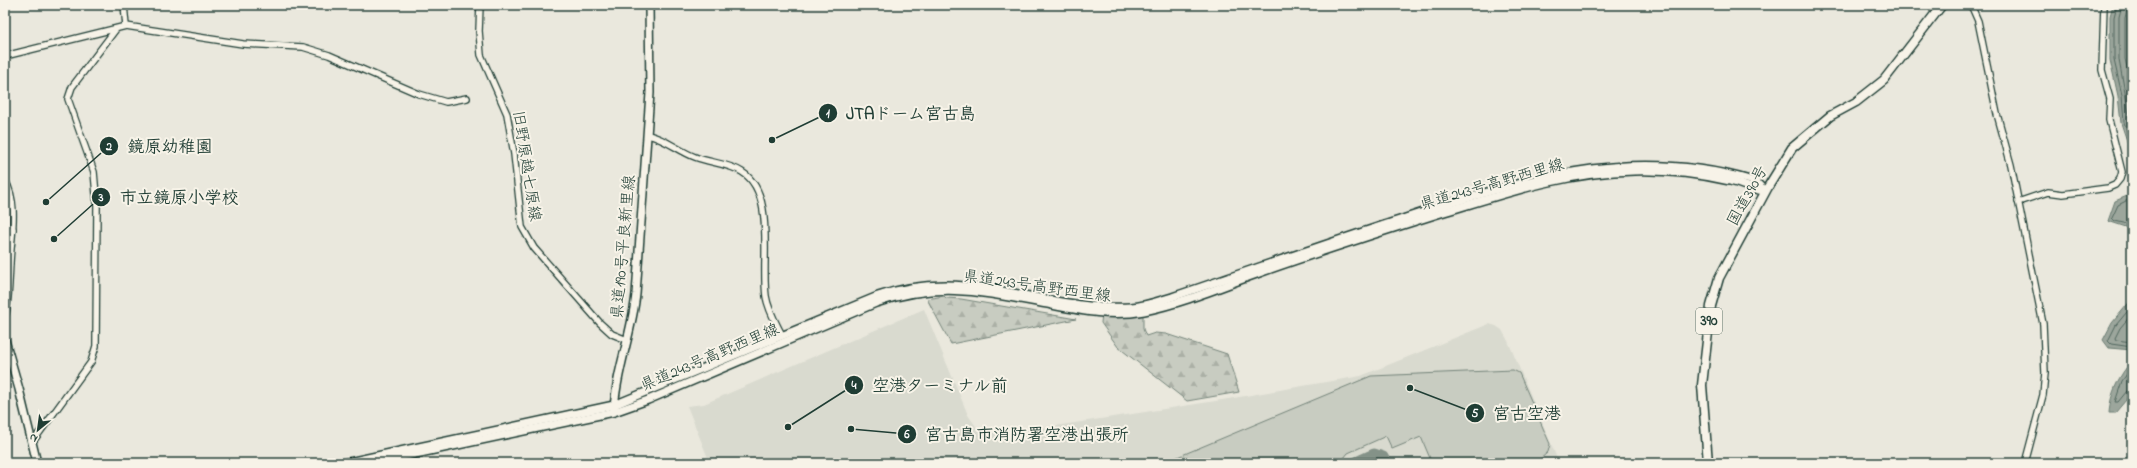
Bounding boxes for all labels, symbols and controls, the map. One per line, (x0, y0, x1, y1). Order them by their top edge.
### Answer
callout: JTAドーム宮古島 (818, 98, 984, 127)
text: JTAドーム宮古島 (846, 102, 976, 127)
text: 1 (826, 105, 830, 123)
street label: 旧野原越七原線 (505, 109, 547, 223)
callout: 鏡原幼稚園 (99, 132, 220, 161)
text: 鏡原幼稚園 (128, 135, 213, 160)
text: 2 (105, 138, 112, 156)
street label: 県道243号高野西里線 (1417, 153, 1567, 217)
street label: 国道390号 (1721, 161, 1775, 231)
street label: 県道190号平良新里線 (606, 174, 642, 320)
callout: 市立鏡原小学校 (91, 183, 246, 212)
text: 市立鏡原小学校 (120, 186, 239, 211)
text: 3 (98, 189, 104, 207)
street label: 県道243号高野西里線 (961, 265, 1113, 309)
road number: 390 (1696, 308, 1722, 334)
street label: 県道243号高野西里線 (637, 318, 783, 398)
callout: 空港ターミナル前 (844, 371, 1016, 400)
text: 空港ターミナル前 (872, 374, 1008, 399)
text: 4 (851, 377, 857, 395)
callout: 宮古空港 (1465, 398, 1569, 427)
text: 宮古空港 (1493, 402, 1561, 427)
text: 5 (1472, 405, 1479, 423)
north arrow (18, 410, 58, 450)
callout: 宮古島市消防署空港出張所 (897, 420, 1137, 449)
text: 宮古島市消防署空港出張所 (925, 423, 1129, 448)
text: 6 (903, 426, 910, 444)
text: N (27, 429, 41, 447)

